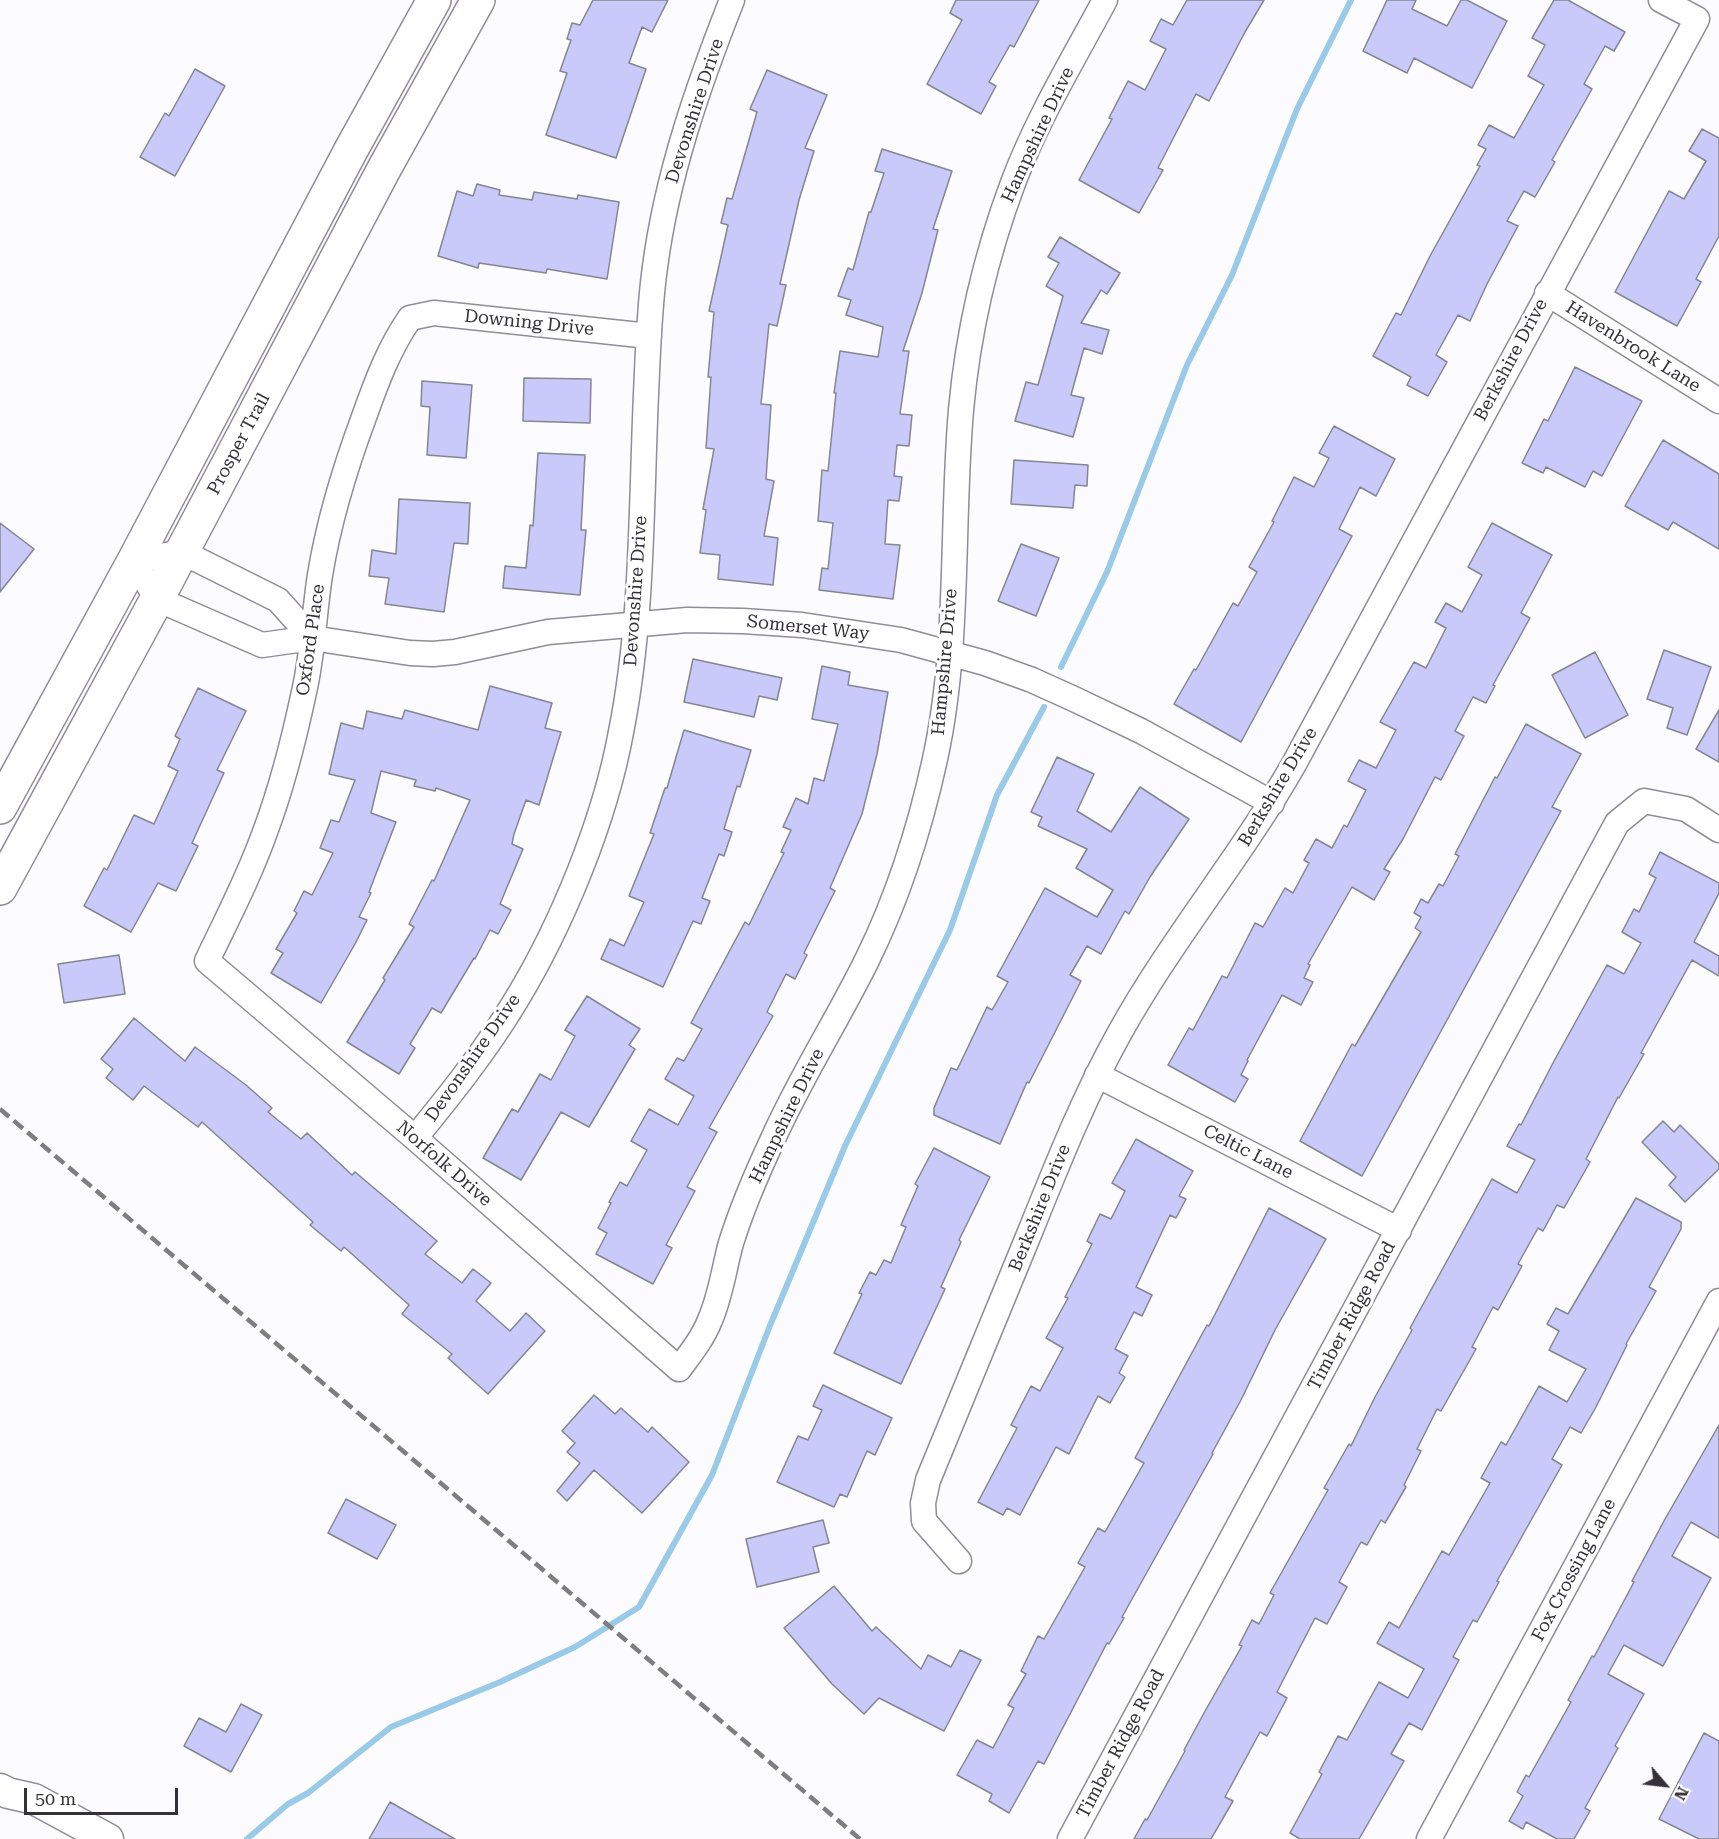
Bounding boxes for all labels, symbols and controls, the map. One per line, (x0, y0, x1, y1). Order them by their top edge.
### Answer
street label: Devonshire Drive (661, 36, 729, 186)
street label: Hampshire Drive (997, 64, 1079, 206)
street label: Berkshire Drive (1470, 295, 1552, 425)
street label: Havenbrook Lane (1562, 297, 1704, 397)
street label: Downing Drive (463, 305, 595, 341)
street label: Prosper Trail (203, 389, 275, 499)
street label: Devonshire Drive (620, 515, 652, 667)
street label: Oxford Place (292, 583, 330, 697)
street label: Hampshire Drive (928, 588, 962, 736)
street label: Somerset Way (746, 611, 870, 645)
street label: Berkshire Drive (1234, 723, 1322, 851)
street label: Devonshire Drive (421, 990, 525, 1126)
street label: Hampshire Drive (745, 1045, 829, 1187)
street label: Norfolk Drive (392, 1117, 496, 1211)
street label: Celtic Lane (1199, 1120, 1297, 1184)
street label: Berkshire Drive (1005, 1141, 1075, 1275)
street label: Timber Ridge Road (1304, 1238, 1400, 1394)
street label: Fox Crossing Lane (1527, 1495, 1621, 1645)
street label: Timber Ridge Road (1073, 1666, 1169, 1822)
north arrow (1635, 1755, 1695, 1815)
scale bar (27, 1776, 182, 1814)
text: N (1670, 1784, 1693, 1804)
text: 50 m (35, 1788, 76, 1809)

